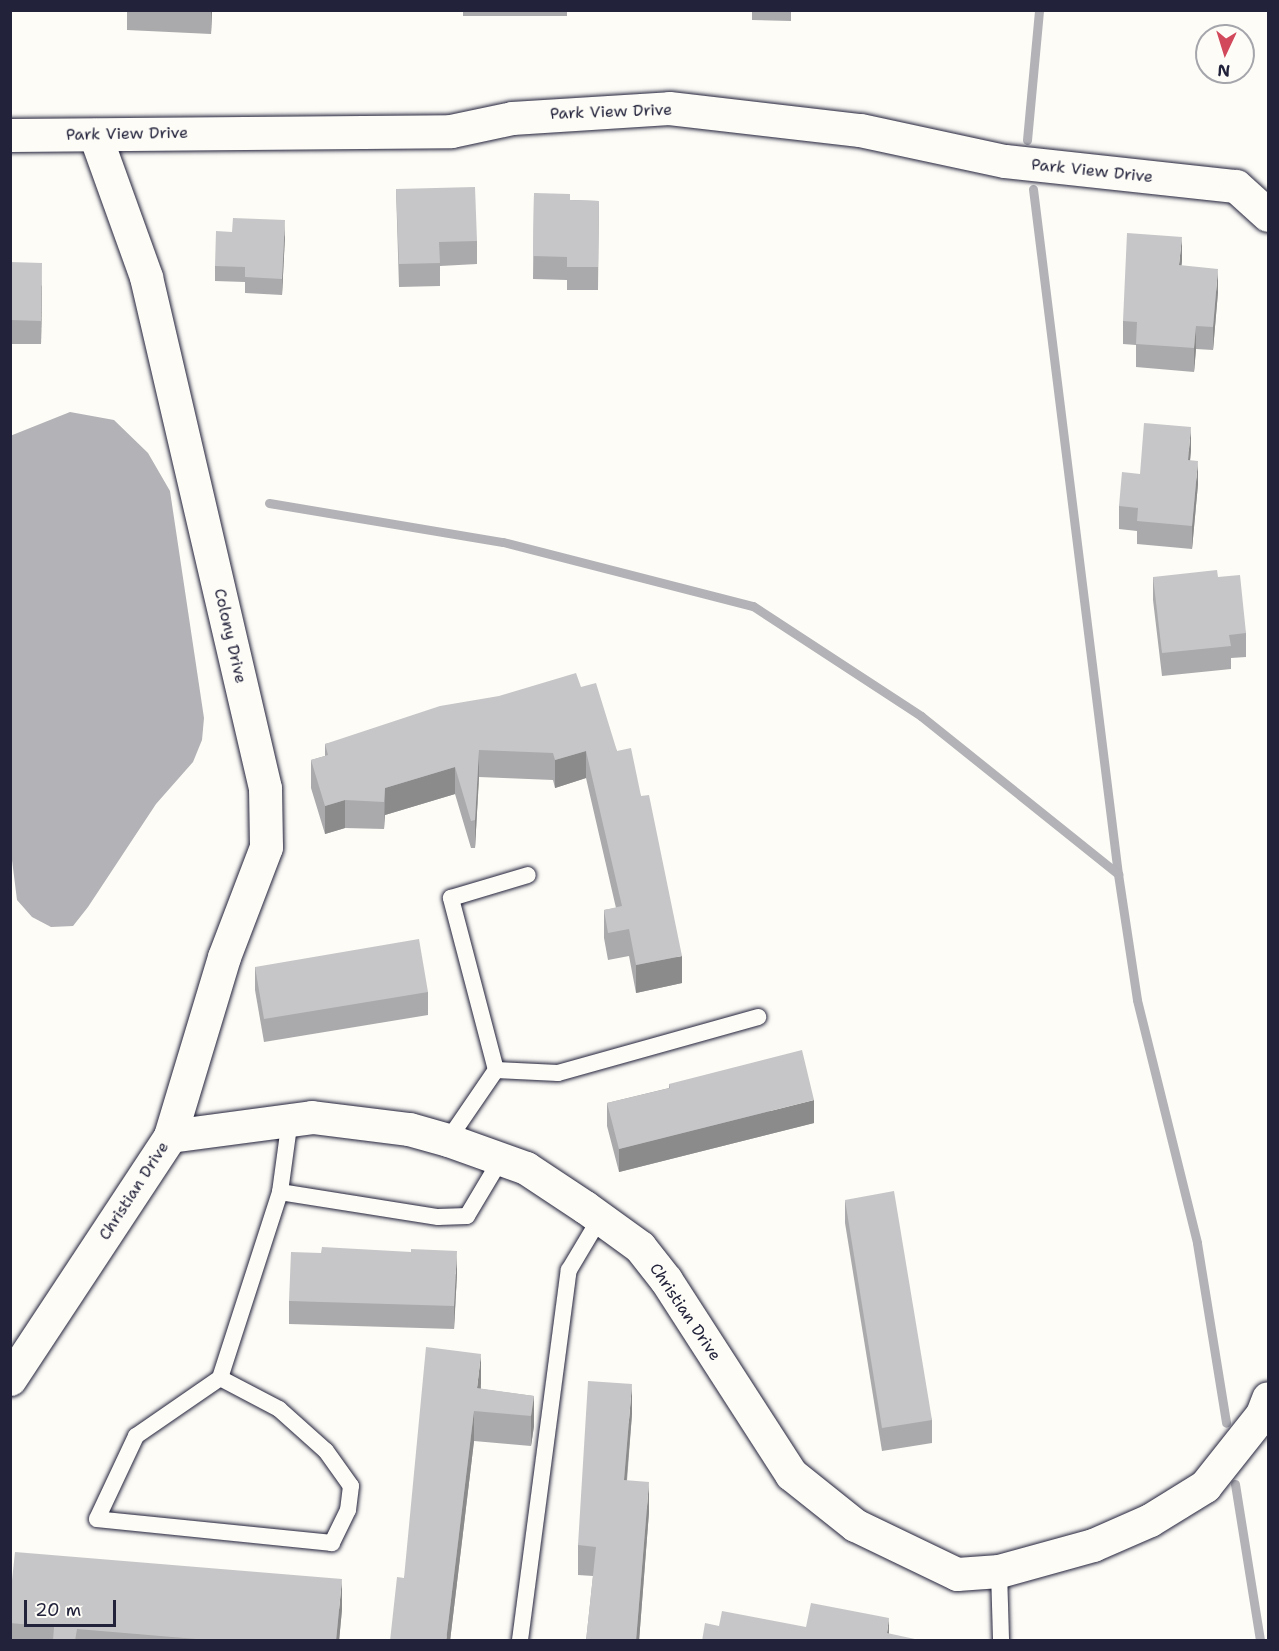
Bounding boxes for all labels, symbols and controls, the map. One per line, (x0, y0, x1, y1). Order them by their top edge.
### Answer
north arrow (1195, 24, 1255, 84)
text: N (1217, 60, 1231, 81)
street label: Park View Drive (550, 100, 672, 124)
street label: Park View Drive (66, 123, 188, 145)
street label: Park View Drive (1030, 155, 1154, 187)
street label: Colony Drive (210, 587, 250, 685)
street label: Christian Drive (95, 1138, 173, 1244)
street label: Christian Drive (645, 1260, 725, 1364)
scale bar (27, 1588, 118, 1626)
text: 20 m (35, 1598, 81, 1622)

